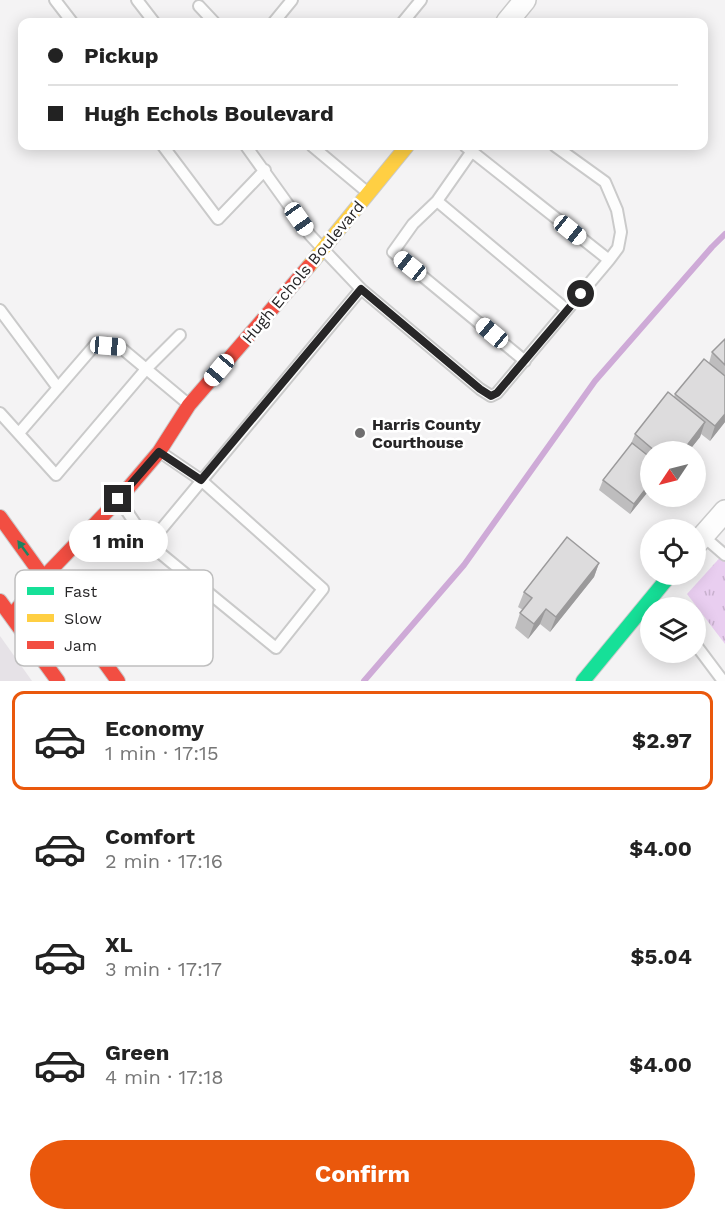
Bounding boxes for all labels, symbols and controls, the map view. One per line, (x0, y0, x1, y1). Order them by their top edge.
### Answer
text: Pickup (84, 43, 159, 68)
text: Hugh Echols Boulevard (84, 101, 334, 126)
street label: Hugh Echols Boulevard (238, 197, 368, 347)
car (281, 199, 317, 239)
car (550, 212, 590, 248)
car (390, 248, 430, 284)
route start (567, 280, 594, 307)
car (472, 315, 512, 351)
car (89, 335, 127, 357)
car (201, 350, 237, 390)
place label: Harris County Courthouse (372, 415, 482, 452)
marker: Harris County Courthouse (353, 426, 367, 440)
north arrow (640, 441, 706, 507)
map controls (640, 441, 706, 663)
route end (104, 485, 131, 512)
button: locate (640, 519, 706, 585)
callout: 1 min (68, 520, 168, 562)
text: 1 min (93, 529, 144, 553)
one-way arrow (17, 541, 29, 557)
legend (15, 570, 213, 666)
text: Fast (64, 582, 97, 601)
button: layers (640, 597, 706, 663)
text: Slow (64, 609, 102, 628)
text: Jam (64, 636, 97, 655)
icon: car (33, 714, 87, 768)
text: Economy (105, 716, 204, 741)
text: $2.97 (632, 728, 692, 753)
text: 1 min · 17:15 (105, 741, 219, 765)
icon: car (33, 822, 87, 876)
text: Comfort (105, 824, 195, 849)
text: $4.00 (629, 836, 692, 861)
text: 2 min · 17:16 (105, 849, 223, 873)
icon: car (33, 930, 87, 984)
text: XL (105, 932, 133, 957)
text: $5.04 (631, 944, 692, 969)
text: 3 min · 17:17 (105, 957, 222, 981)
icon: car (33, 1038, 87, 1092)
text: Green (105, 1040, 169, 1065)
text: $4.00 (629, 1052, 692, 1077)
text: 4 min · 17:18 (105, 1065, 224, 1089)
button: Confirm (30, 1140, 695, 1209)

